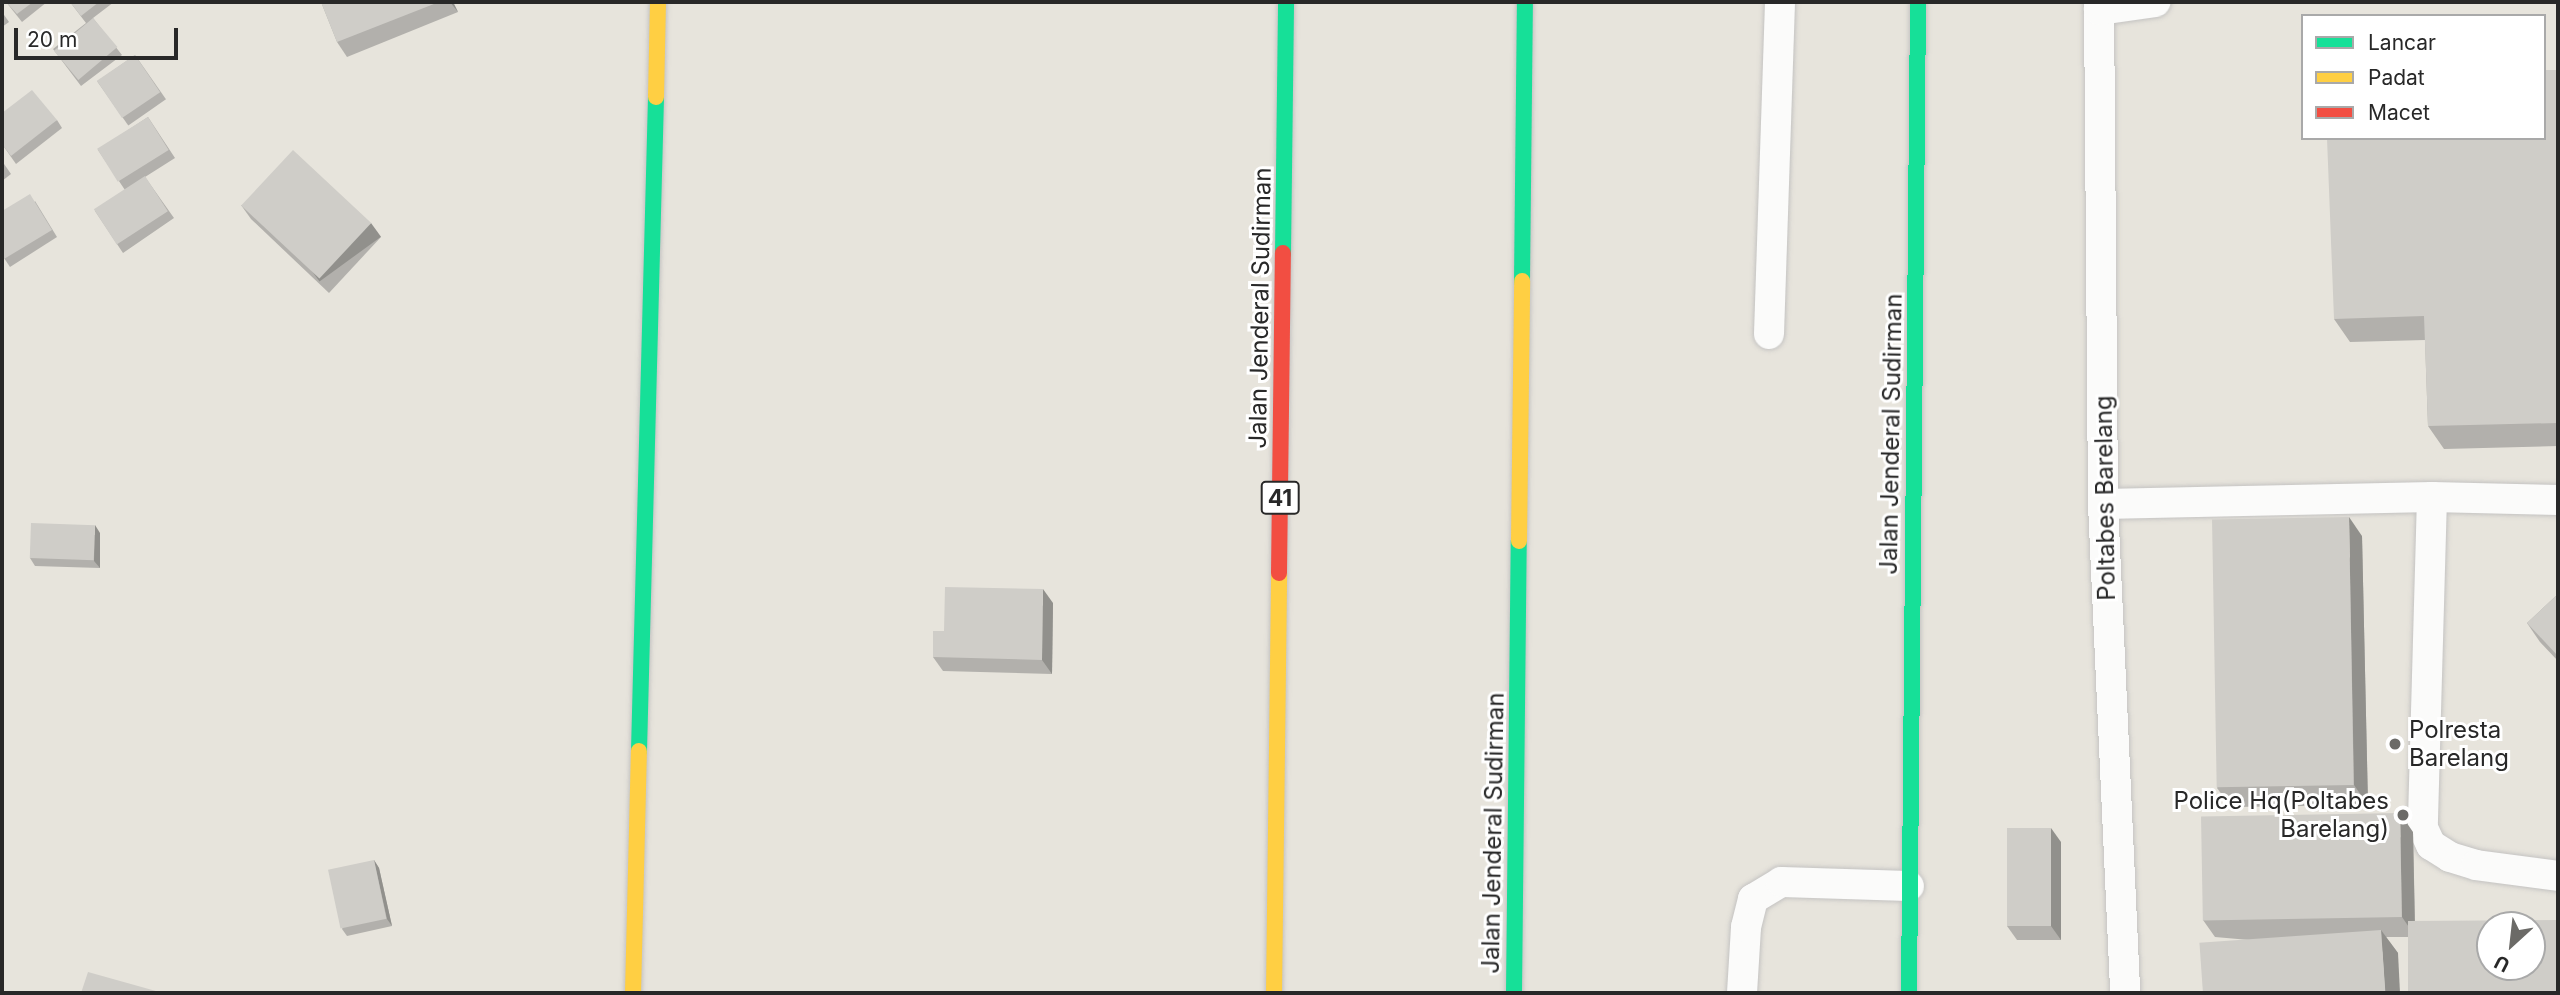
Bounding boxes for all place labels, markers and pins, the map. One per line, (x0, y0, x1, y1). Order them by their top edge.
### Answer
place label: Polresta Barelang (2409, 716, 2509, 772)
marker: Polresta Barelang (2387, 736, 2403, 752)
place label: Police Hq(Poltabes Barelang) (2173, 787, 2389, 843)
marker: Police Hq(Poltabes Barelang) (2395, 807, 2411, 823)

